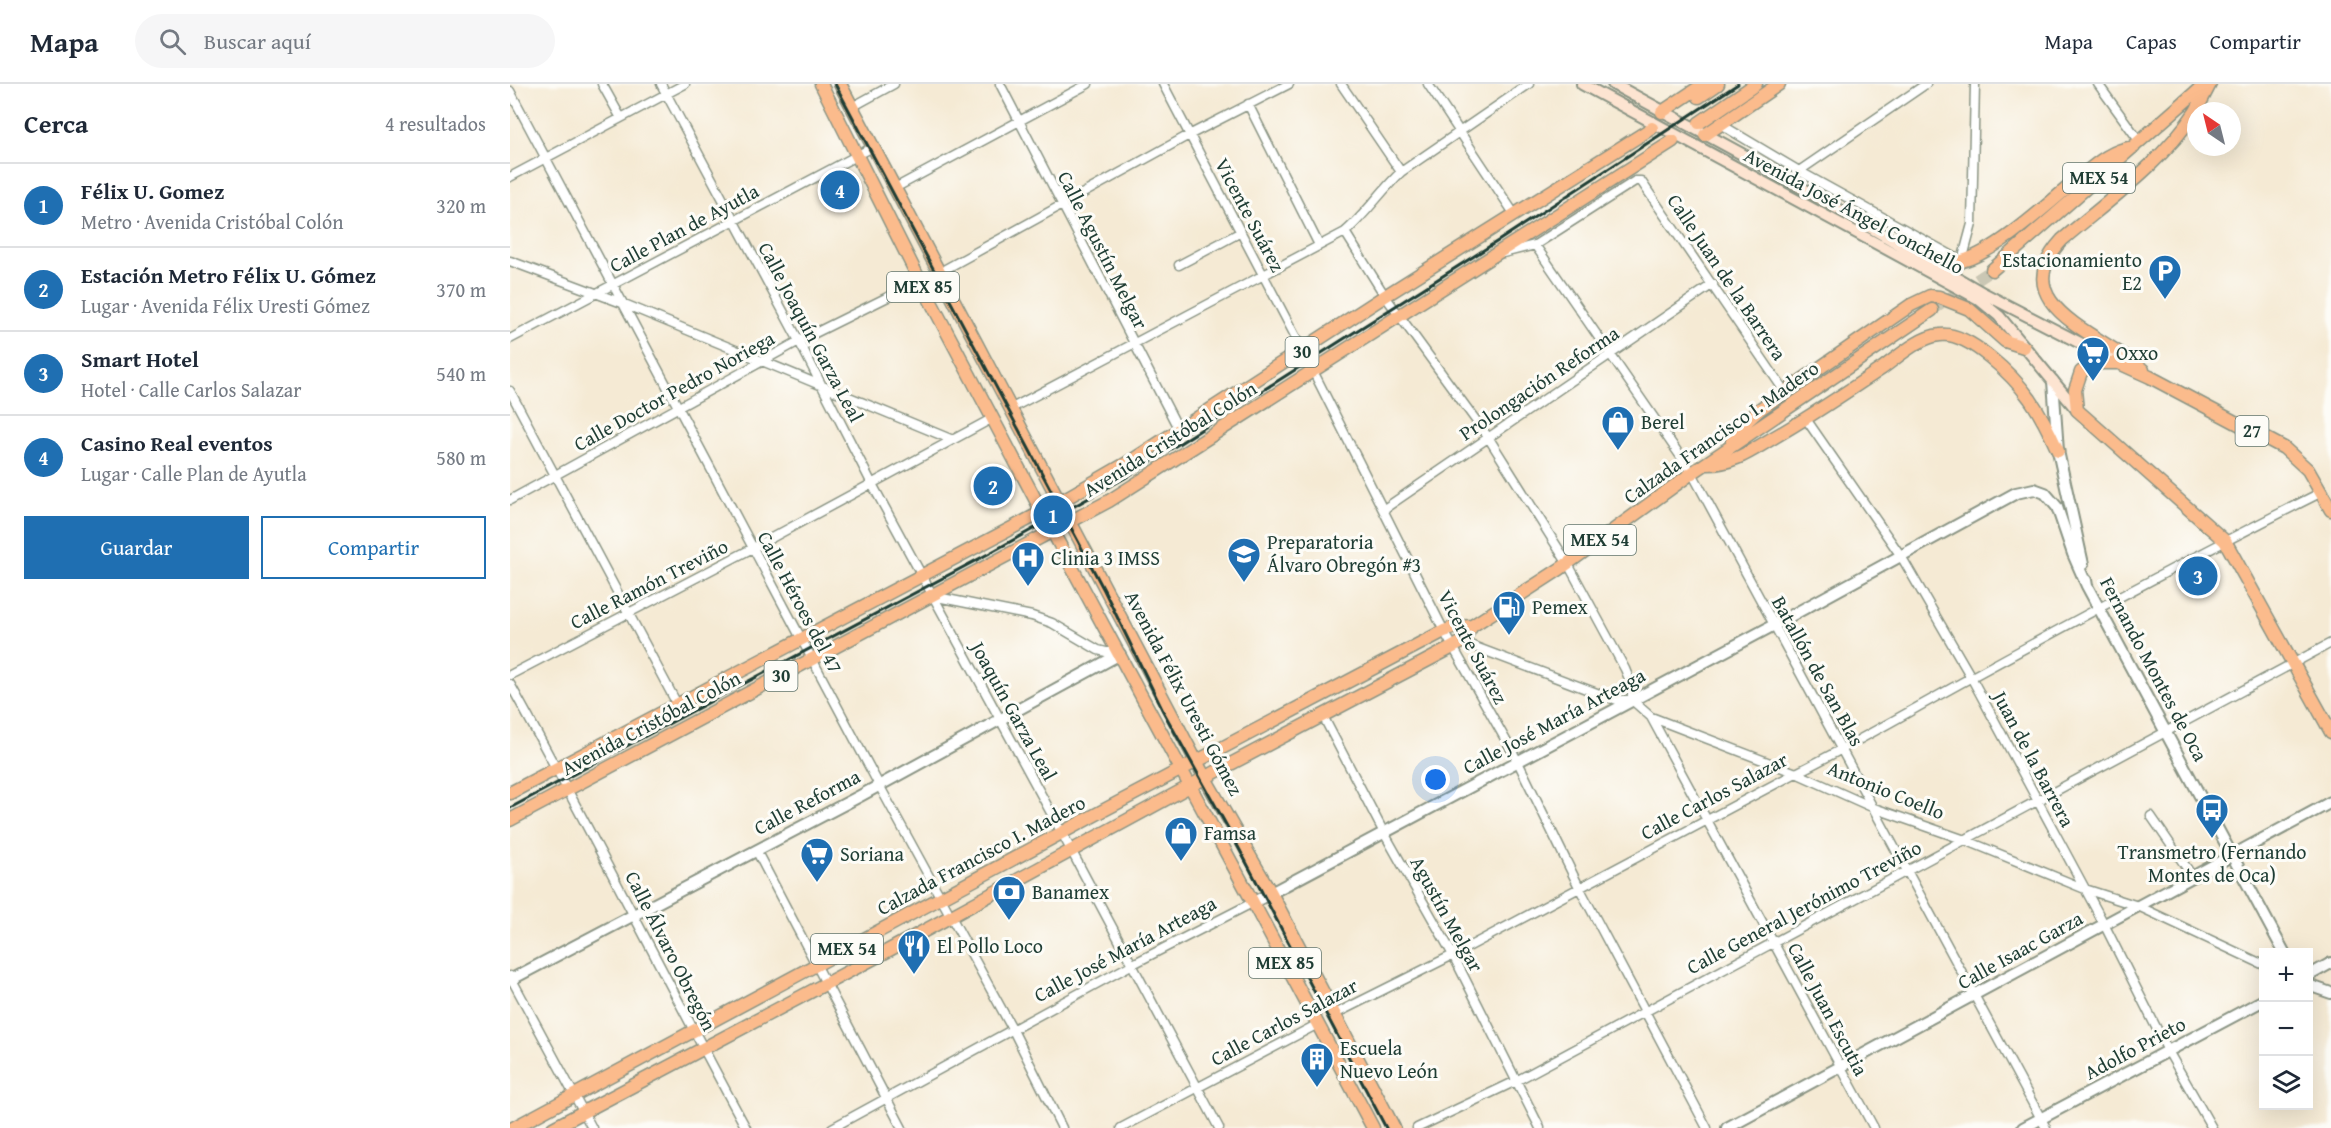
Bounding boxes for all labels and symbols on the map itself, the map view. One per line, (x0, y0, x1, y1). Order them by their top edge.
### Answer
north arrow (2187, 102, 2241, 156)
street label: Avenida José Ángel Conchello (1739, 140, 1969, 281)
street label: Vicente Suárez (1208, 153, 1293, 277)
road number: MEX 54 (2063, 163, 2135, 193)
street label: Calle Agustín Melgar (1051, 166, 1156, 334)
pin: 4 (820, 168, 860, 212)
street label: Calle Plan de Ayutla (604, 176, 764, 279)
street label: Calle Juan de la Barrera (1661, 188, 1794, 366)
street label: Calle Joaquín Garza Leal (752, 237, 871, 427)
place label: Estacionamiento E2 (2002, 245, 2142, 297)
parking icon: Estacionamiento E2 (2147, 253, 2183, 300)
road number: MEX 85 (887, 272, 959, 302)
street label: Prolongación Reforma (1453, 318, 1625, 447)
street label: Calle Doctor Pedro Noriega (568, 323, 780, 458)
supermarket icon: Oxxo (2075, 335, 2111, 382)
road number: 30 (1286, 337, 1318, 367)
place label: Oxxo (2116, 338, 2158, 367)
street label: Calzada Francisco I. Madero (1617, 353, 1824, 510)
street label: Avenida Cristóbal Colón (1078, 373, 1262, 504)
shop icon: Berel (1600, 404, 1636, 451)
place label: Berel (1641, 407, 1685, 436)
road number: 27 (2236, 416, 2268, 446)
pin: 2 (974, 464, 1012, 508)
pin: 1 (1034, 492, 1072, 538)
road number: MEX 54 (1564, 525, 1636, 555)
street label: Calle Héroes del 47 (751, 526, 850, 678)
place label: Preparatoria Álvaro Obregón #3 (1267, 527, 1421, 579)
street label: Calle Ramón Treviño (565, 531, 733, 636)
school or university icon: Preparatoria Álvaro Obregón #3 (1226, 536, 1262, 583)
hospital icon: Clinia 3 IMSS (1010, 540, 1046, 587)
place label: Clinia 3 IMSS (1051, 543, 1160, 572)
pin: 3 (2178, 554, 2218, 598)
street label: Fernando Montes de Oca (2093, 571, 2216, 767)
street label: Avenida Félix Uresti Gómez (1118, 585, 1251, 801)
street label: Vicente Suárez (1431, 585, 1516, 709)
fuel station icon: Pemex (1491, 589, 1527, 636)
street label: Batallón de San Blas (1765, 590, 1872, 751)
place label: Pemex (1532, 592, 1589, 621)
street label: Joaquín Garza Leal (963, 633, 1065, 786)
street label: Calle José María Arteaga (1457, 660, 1651, 781)
road number: 30 (764, 661, 798, 691)
street label: Avenida Cristóbal Colón (556, 663, 746, 782)
street label: Juan de la Barrera (1985, 683, 2083, 832)
street label: Calle Carlos Salazar (1635, 745, 1792, 847)
street label: Antonio Coello (1823, 753, 1949, 826)
street label: Calle Reforma (748, 761, 866, 842)
your location (1421, 765, 1450, 794)
street label: Calzada Francisco I. Madero (871, 787, 1090, 922)
bus stop icon: Transmetro (Fernando Montes de Oca) (2194, 792, 2230, 839)
shop icon: Famsa (1163, 815, 1199, 862)
place label: Famsa (1204, 818, 1257, 847)
street label: Calle General Jerónimo Treviño (1681, 832, 1926, 981)
supermarket icon: Soriana (799, 836, 835, 883)
place label: Transmetro (Fernando Montes de Oca) (2117, 837, 2307, 889)
place label: Soriana (840, 839, 905, 868)
street label: Agustín Melgar (1404, 851, 1491, 977)
street label: Calle Álvaro Obregón (619, 866, 724, 1036)
bank icon: Banamex (991, 874, 1027, 921)
place label: Banamex (1032, 877, 1110, 906)
street label: Calle José María Arteaga (1028, 888, 1222, 1009)
street label: Calle Isaac Garza (1952, 903, 2088, 996)
restaurant icon: El Pollo Loco (896, 928, 932, 975)
place label: El Pollo Loco (937, 931, 1043, 960)
road number: MEX 54 (811, 934, 883, 964)
street label: Calle Juan Escutia (1781, 937, 1876, 1081)
road number: MEX 85 (1249, 948, 1321, 978)
street label: Calle Carlos Salazar (1205, 971, 1362, 1073)
street label: Adolfo Prieto (2079, 1009, 2191, 1086)
place label: Escuela Nuevo León (1340, 1033, 1438, 1085)
building icon: Escuela Nuevo León (1299, 1041, 1335, 1088)

